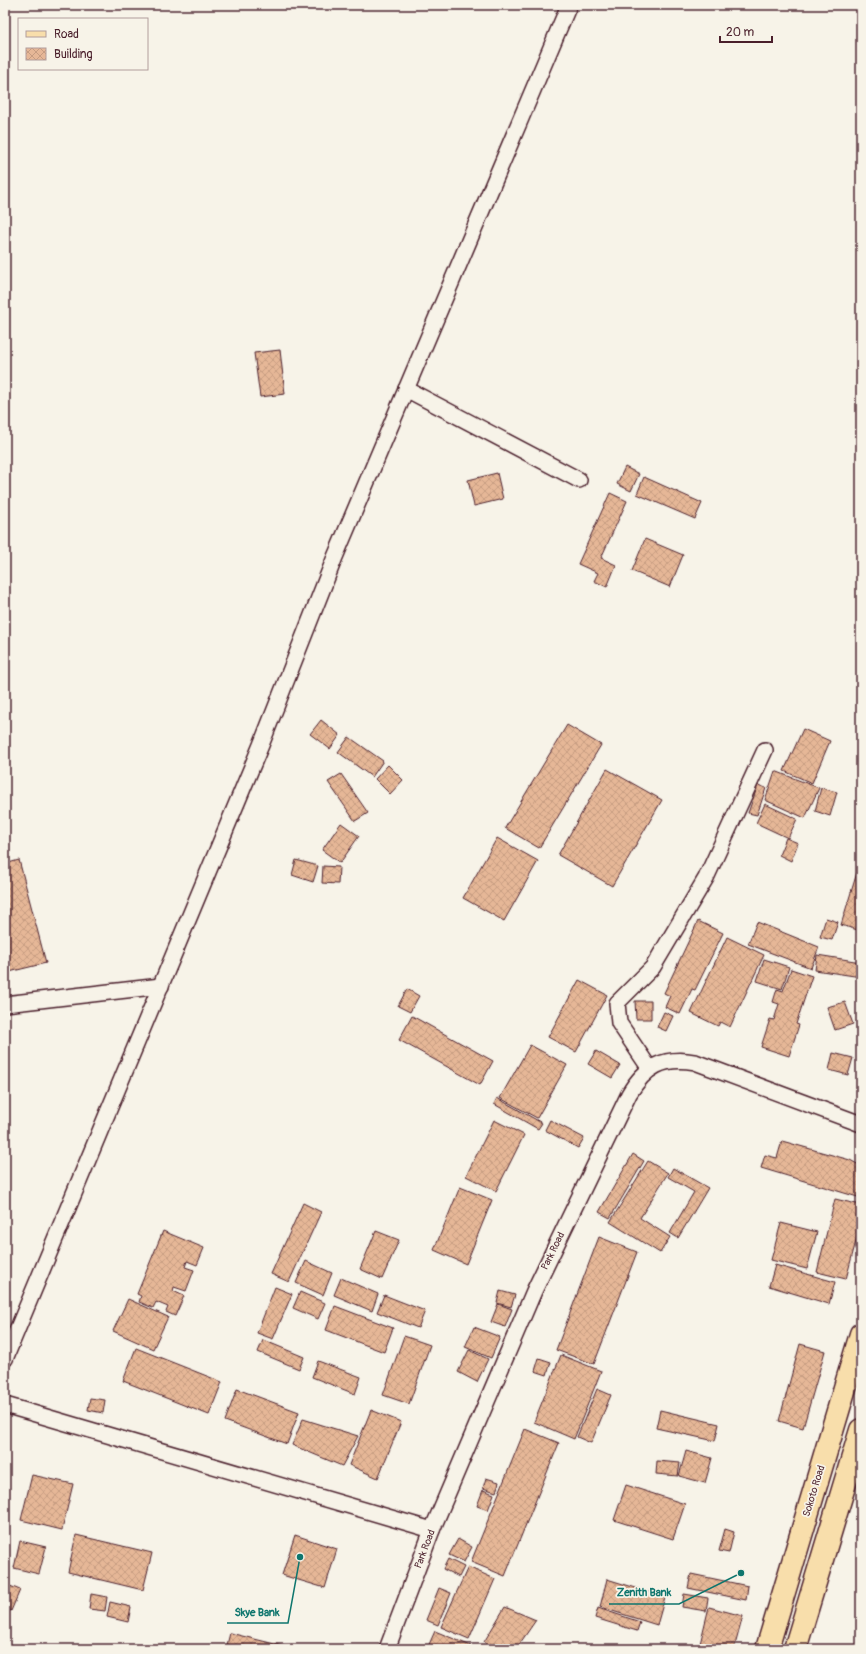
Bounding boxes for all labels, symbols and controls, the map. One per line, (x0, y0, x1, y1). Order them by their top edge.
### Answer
legend (18, 18, 148, 70)
scale bar (720, 18, 772, 44)
text: 20 m (726, 25, 755, 40)
text: Road (54, 27, 79, 42)
text: Building (54, 47, 93, 62)
street label: Park Road (539, 1230, 567, 1272)
street label: Sokoto Road (801, 1464, 828, 1518)
street label: Park Road (412, 1528, 438, 1570)
callout: Zenith Bank (609, 1581, 679, 1604)
text: Zenith Bank (617, 1586, 672, 1599)
callout: Skye Bank (227, 1600, 288, 1623)
text: Skye Bank (234, 1606, 280, 1619)

